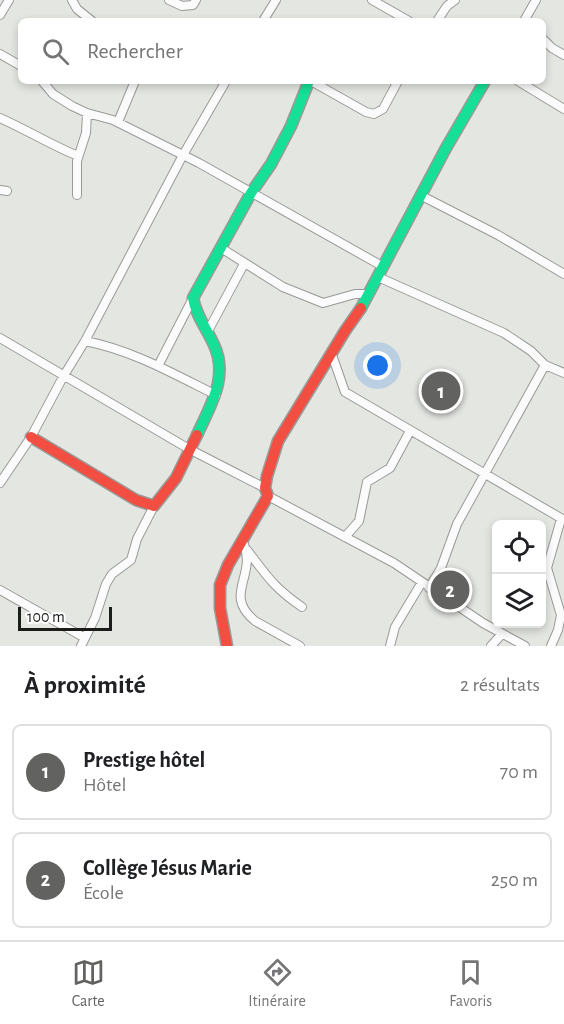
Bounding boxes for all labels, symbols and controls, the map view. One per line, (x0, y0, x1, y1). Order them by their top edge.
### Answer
search box (18, 18, 546, 84)
icon: search (39, 35, 72, 68)
text: Rechercher (87, 40, 183, 62)
your location (363, 351, 392, 380)
pin: 1 (422, 368, 460, 414)
map controls (492, 520, 546, 628)
button: locate (492, 520, 546, 574)
pin: 2 (430, 568, 470, 612)
button: layers (492, 574, 546, 628)
scale bar (18, 604, 112, 632)
text: 100 m (27, 609, 65, 625)
text: À proximité (24, 672, 146, 698)
text: 2 résultats (460, 675, 540, 695)
text: Prestige hôtel (83, 749, 205, 771)
text: 1 (42, 762, 49, 782)
text: 70 m (500, 762, 538, 782)
text: Hôtel (83, 775, 126, 795)
text: Collège Jésus Marie (83, 857, 252, 879)
text: 2 (41, 870, 50, 890)
text: 250 m (491, 870, 538, 890)
text: École (83, 883, 124, 903)
tab: Carte (72, 956, 105, 1011)
tab: Itinéraire (248, 956, 306, 1011)
tab: Favoris (449, 956, 492, 1011)

